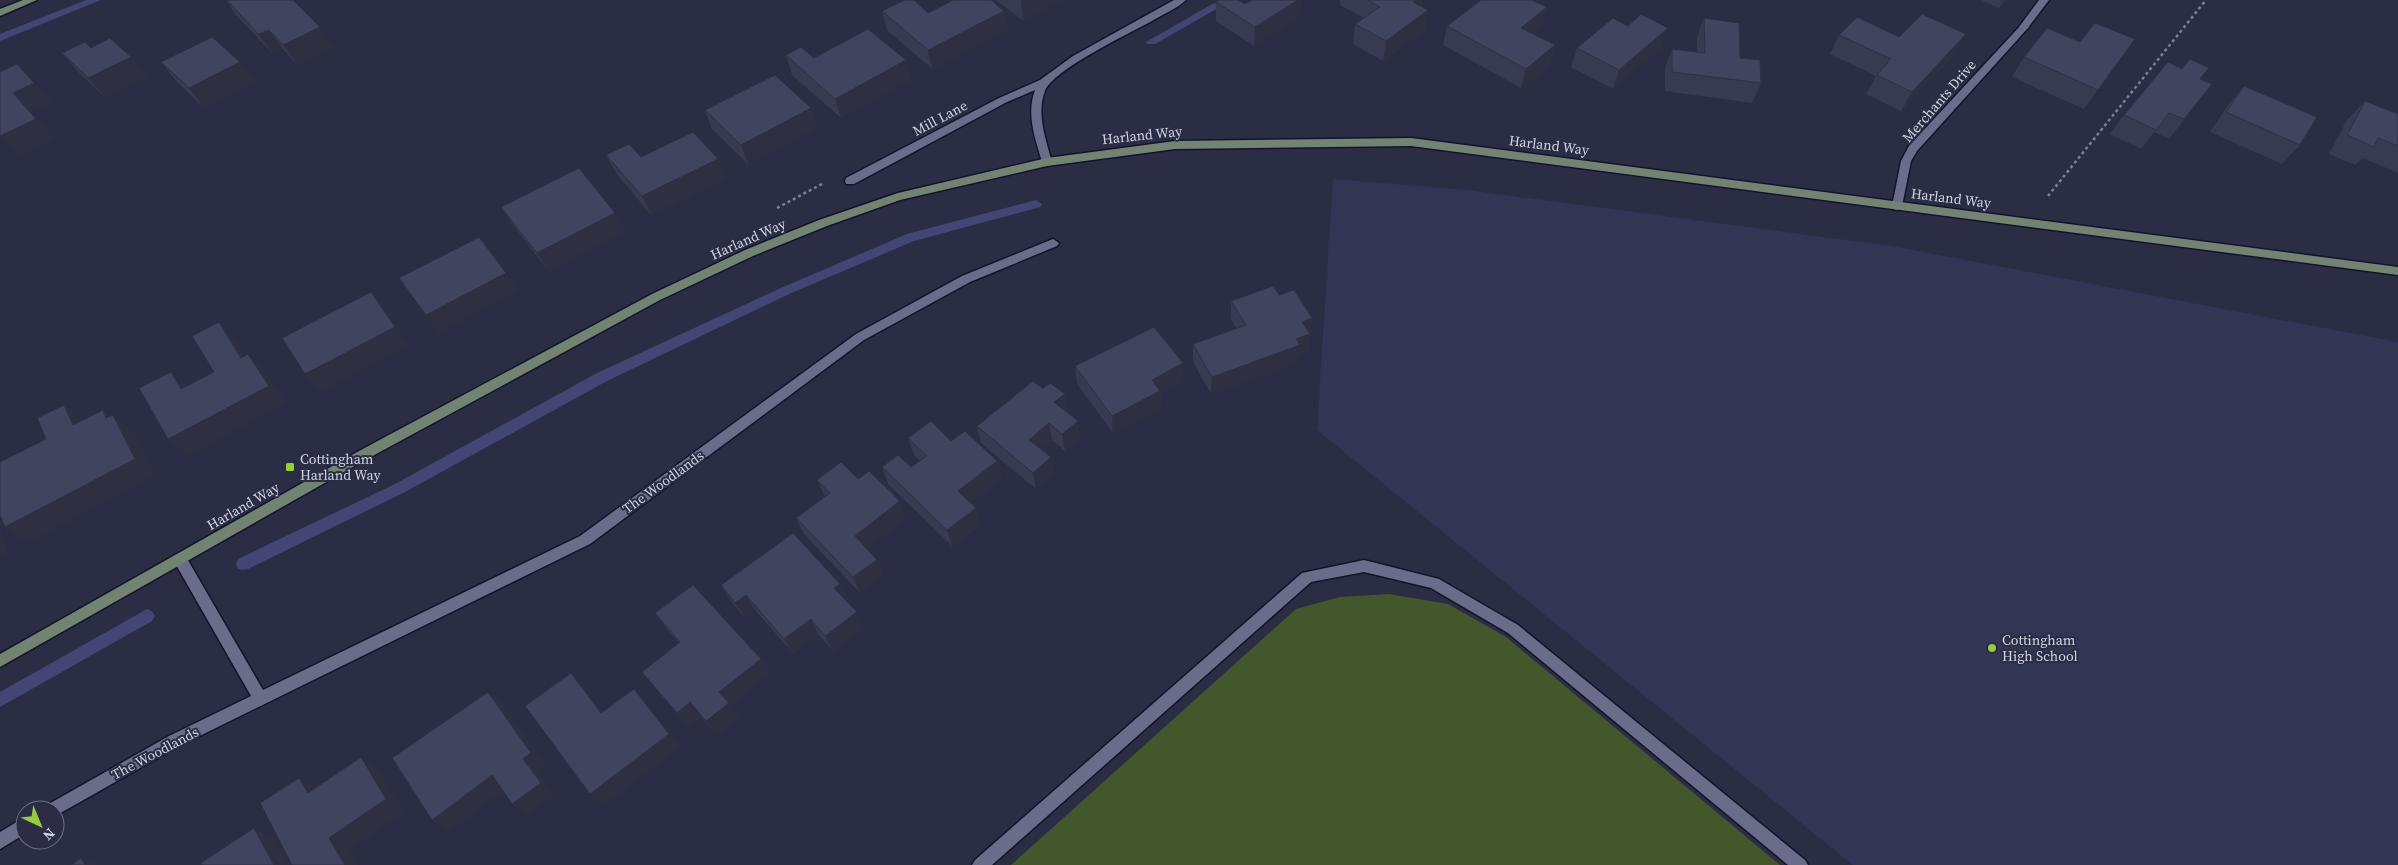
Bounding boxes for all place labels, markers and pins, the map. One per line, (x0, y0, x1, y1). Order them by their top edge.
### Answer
place label: Cottingham Harland Way (300, 449, 381, 485)
marker: Cottingham Harland Way (284, 461, 296, 473)
place label: Cottingham High School (2002, 630, 2078, 666)
marker: Cottingham High School (1986, 642, 1998, 654)

